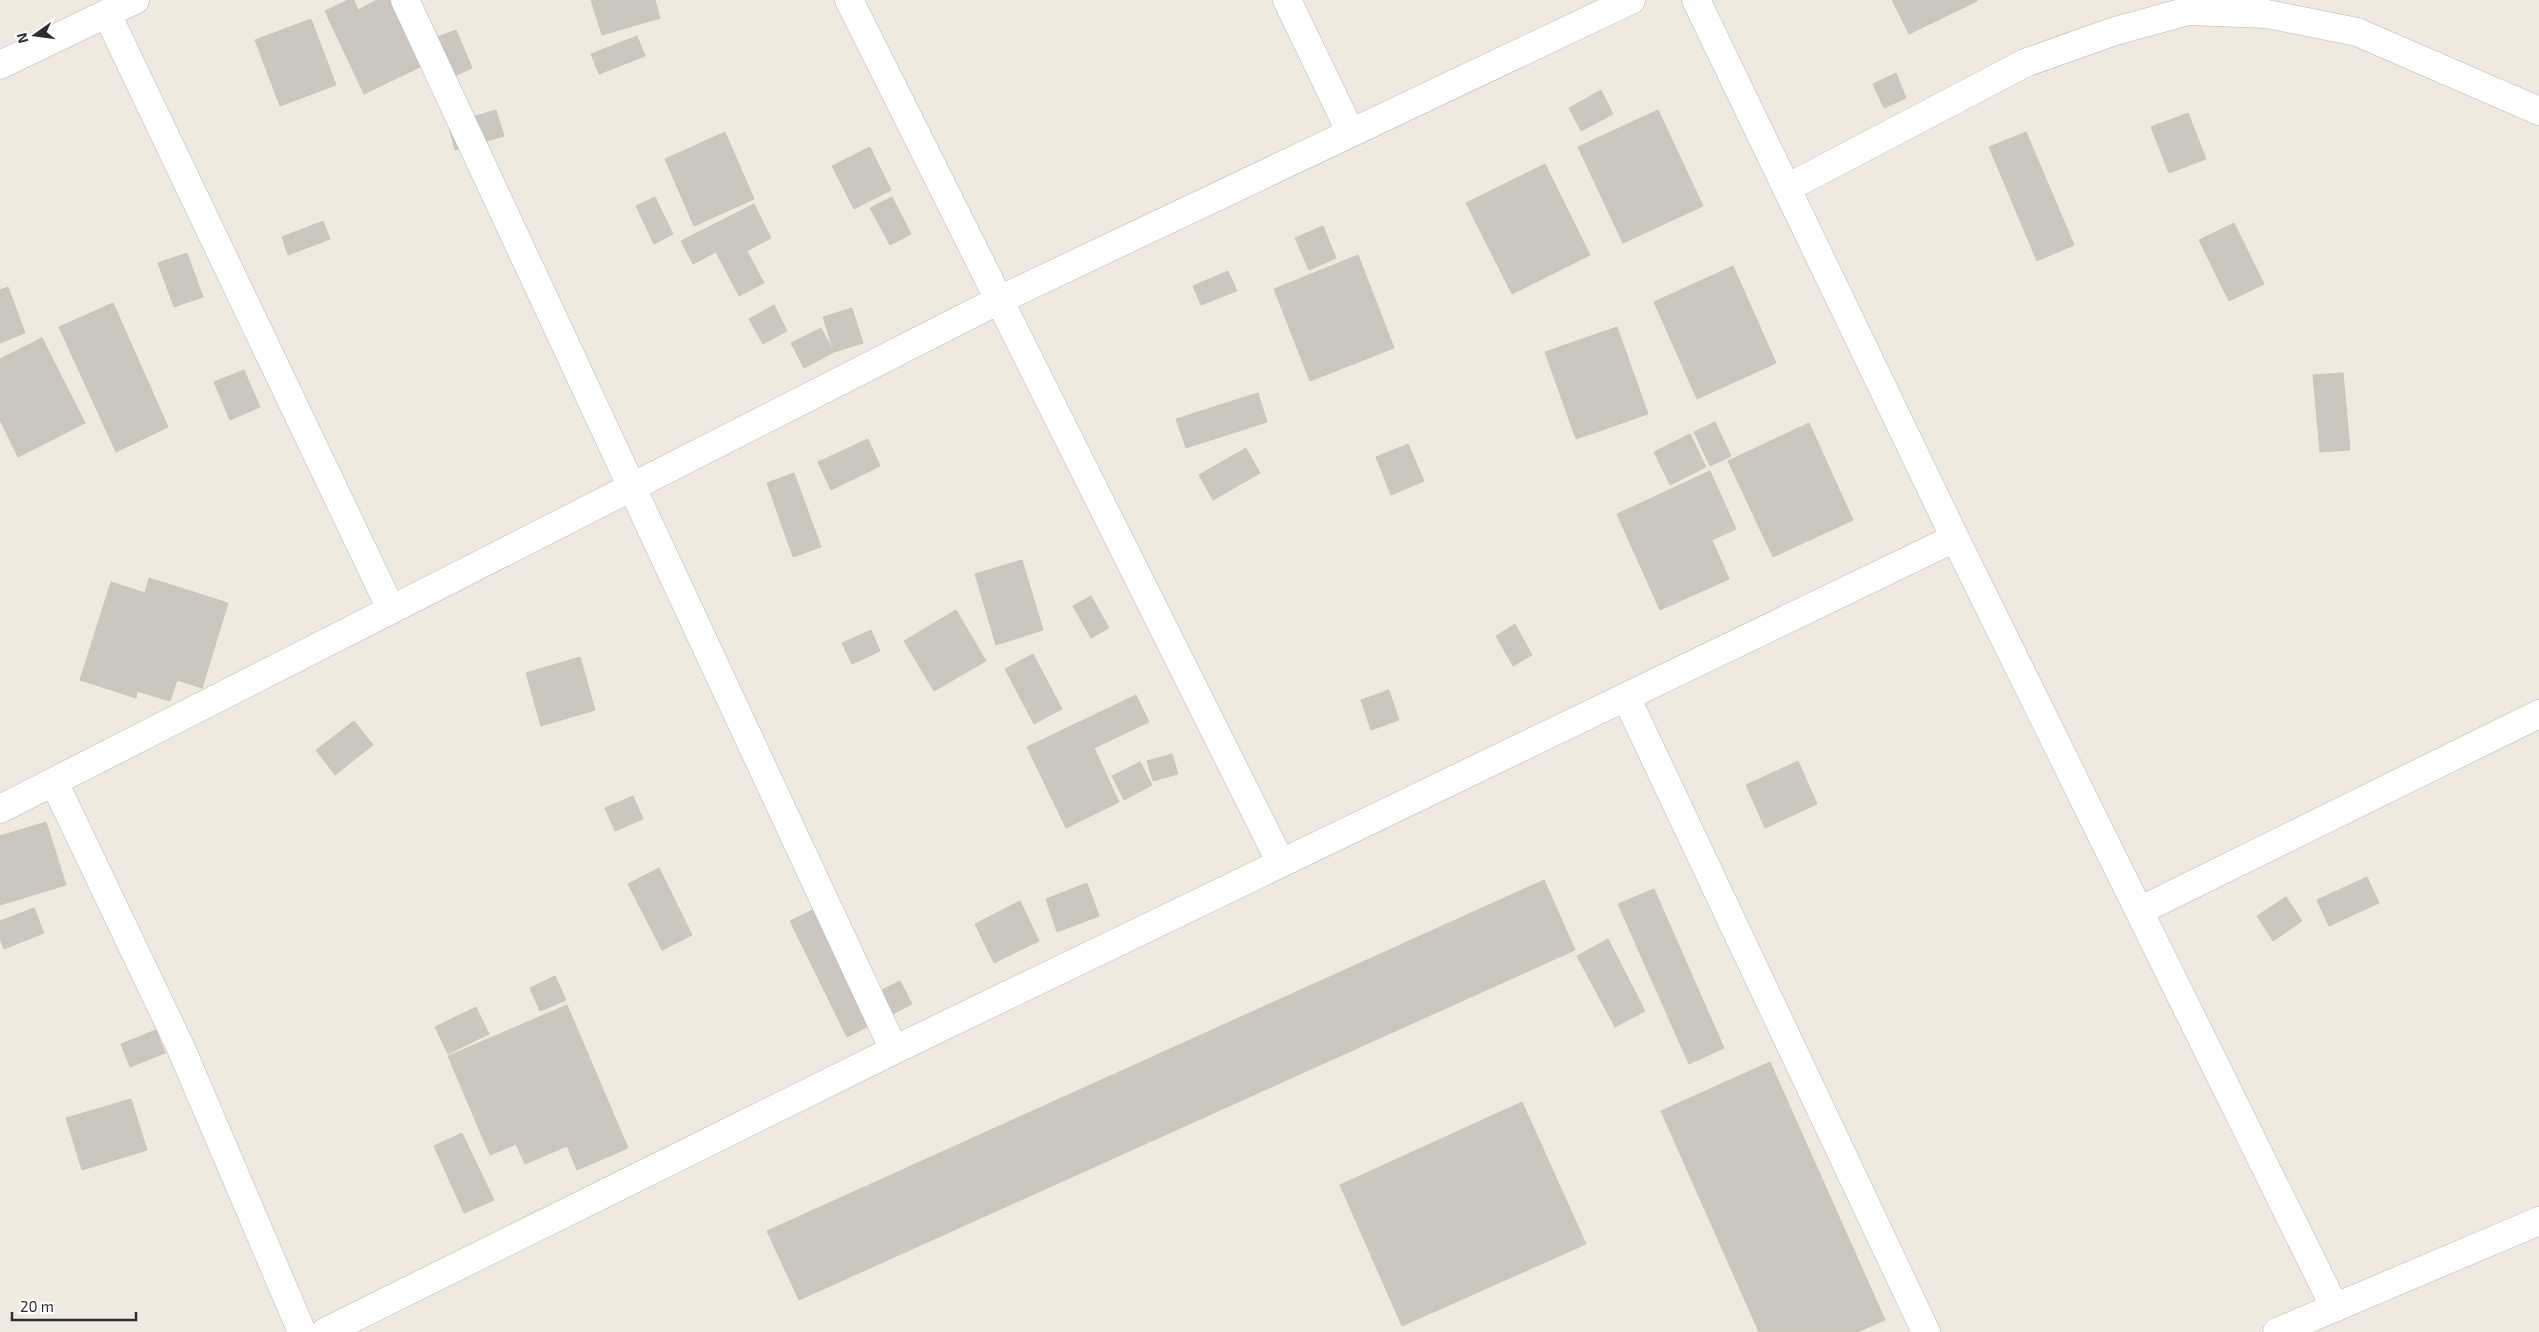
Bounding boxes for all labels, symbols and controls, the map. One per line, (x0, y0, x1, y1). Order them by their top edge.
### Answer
north arrow (10, 10, 60, 60)
text: N (12, 31, 31, 45)
scale bar (12, 1290, 136, 1322)
text: 20 m (20, 1297, 54, 1315)

